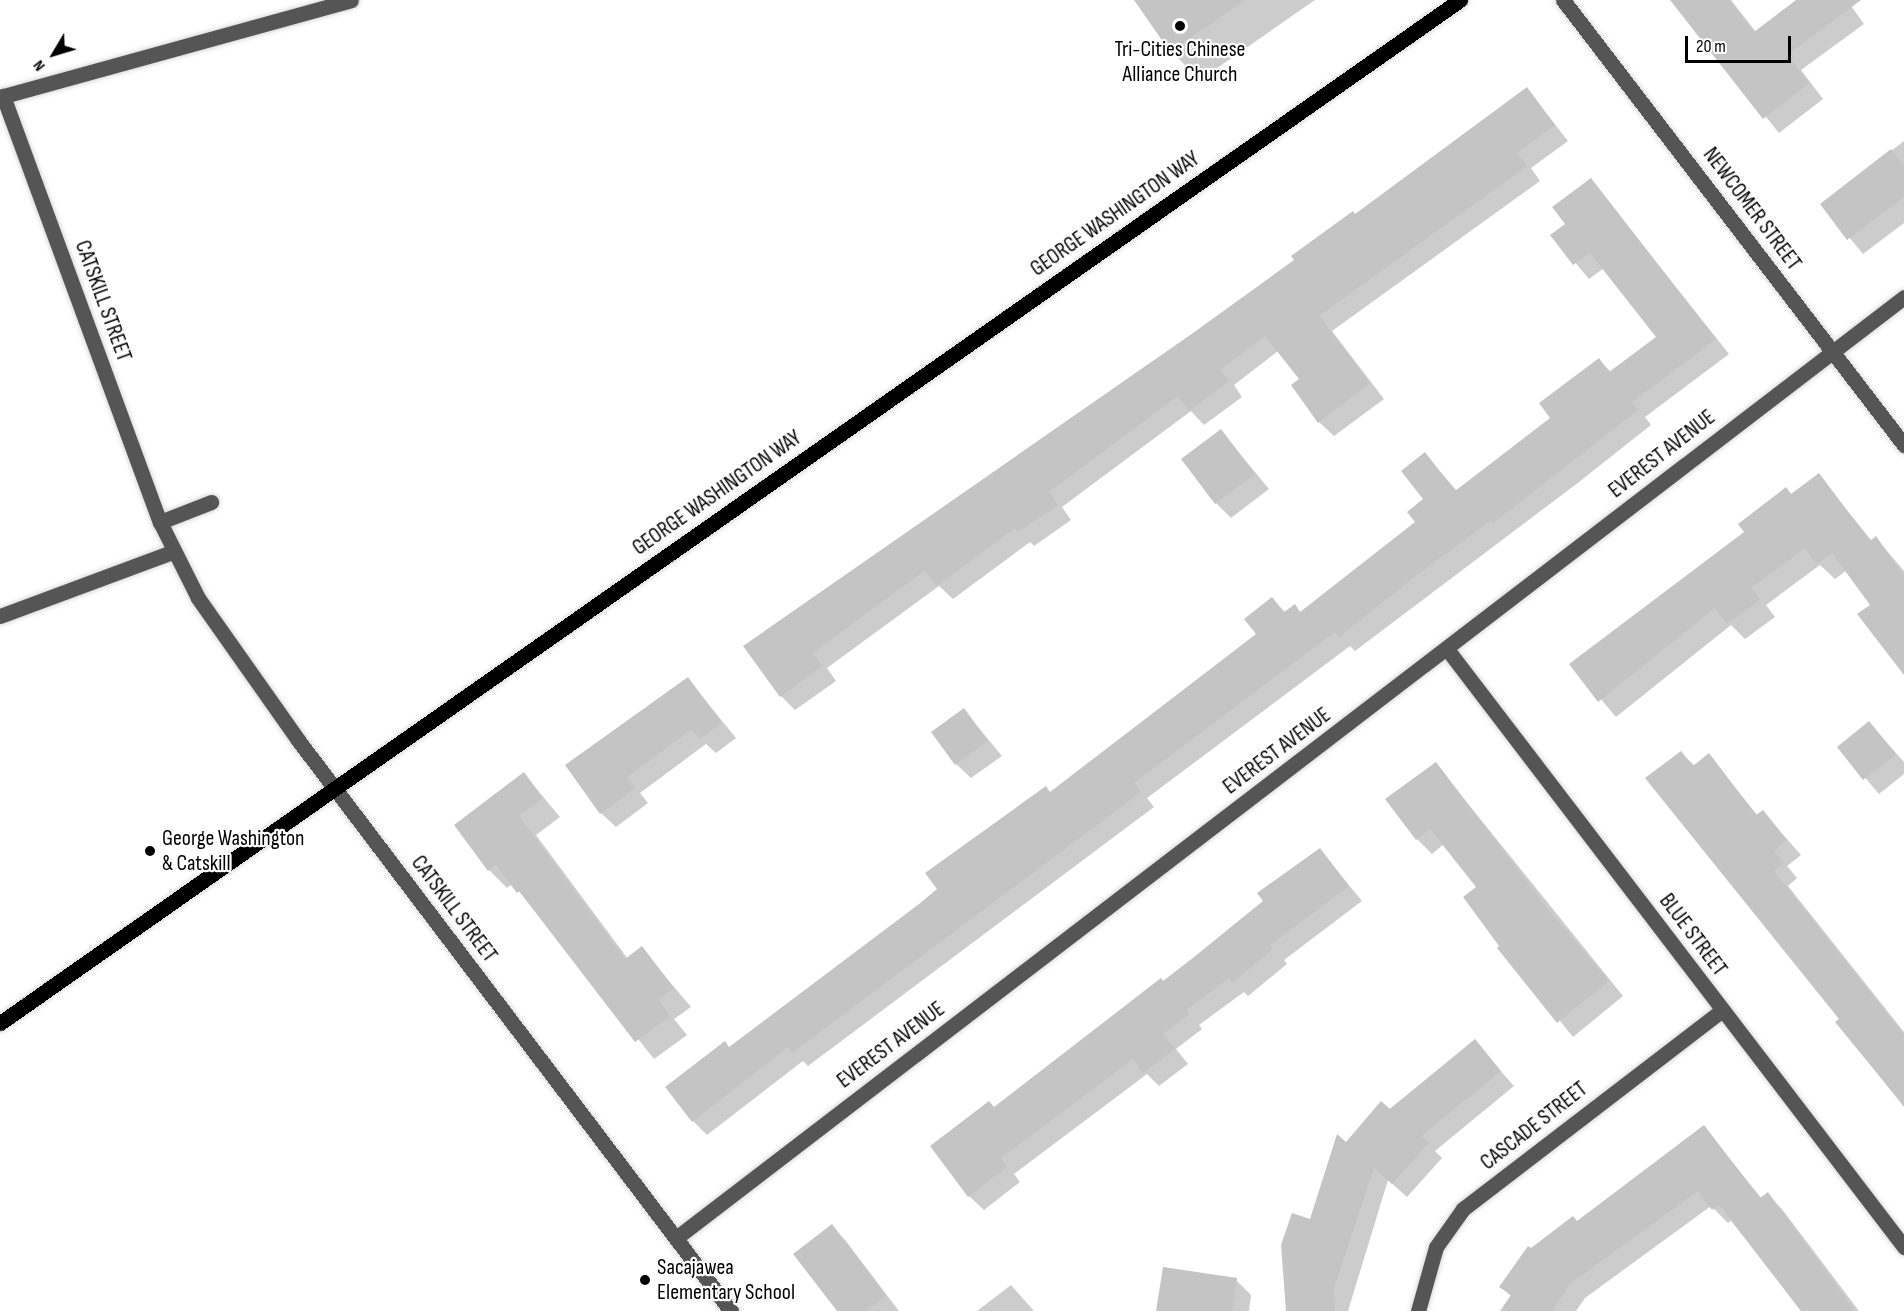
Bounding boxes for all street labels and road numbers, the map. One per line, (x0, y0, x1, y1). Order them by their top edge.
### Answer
street label: NEWCOMER STREET (1697, 142, 1807, 276)
street label: GEORGE WASHINGTON WAY (1025, 146, 1205, 282)
street label: CATSKILL STREET (69, 237, 137, 365)
street label: EVEREST AVENUE (1603, 404, 1721, 504)
street label: GEORGE WASHINGTON WAY (627, 425, 807, 561)
street label: EVEREST AVENUE (1218, 702, 1336, 800)
street label: CATSKILL STREET (405, 850, 503, 968)
street label: BLUE STREET (1653, 889, 1733, 981)
street label: EVEREST AVENUE (832, 996, 950, 1094)
street label: CASCADE STREET (1475, 1076, 1593, 1176)

